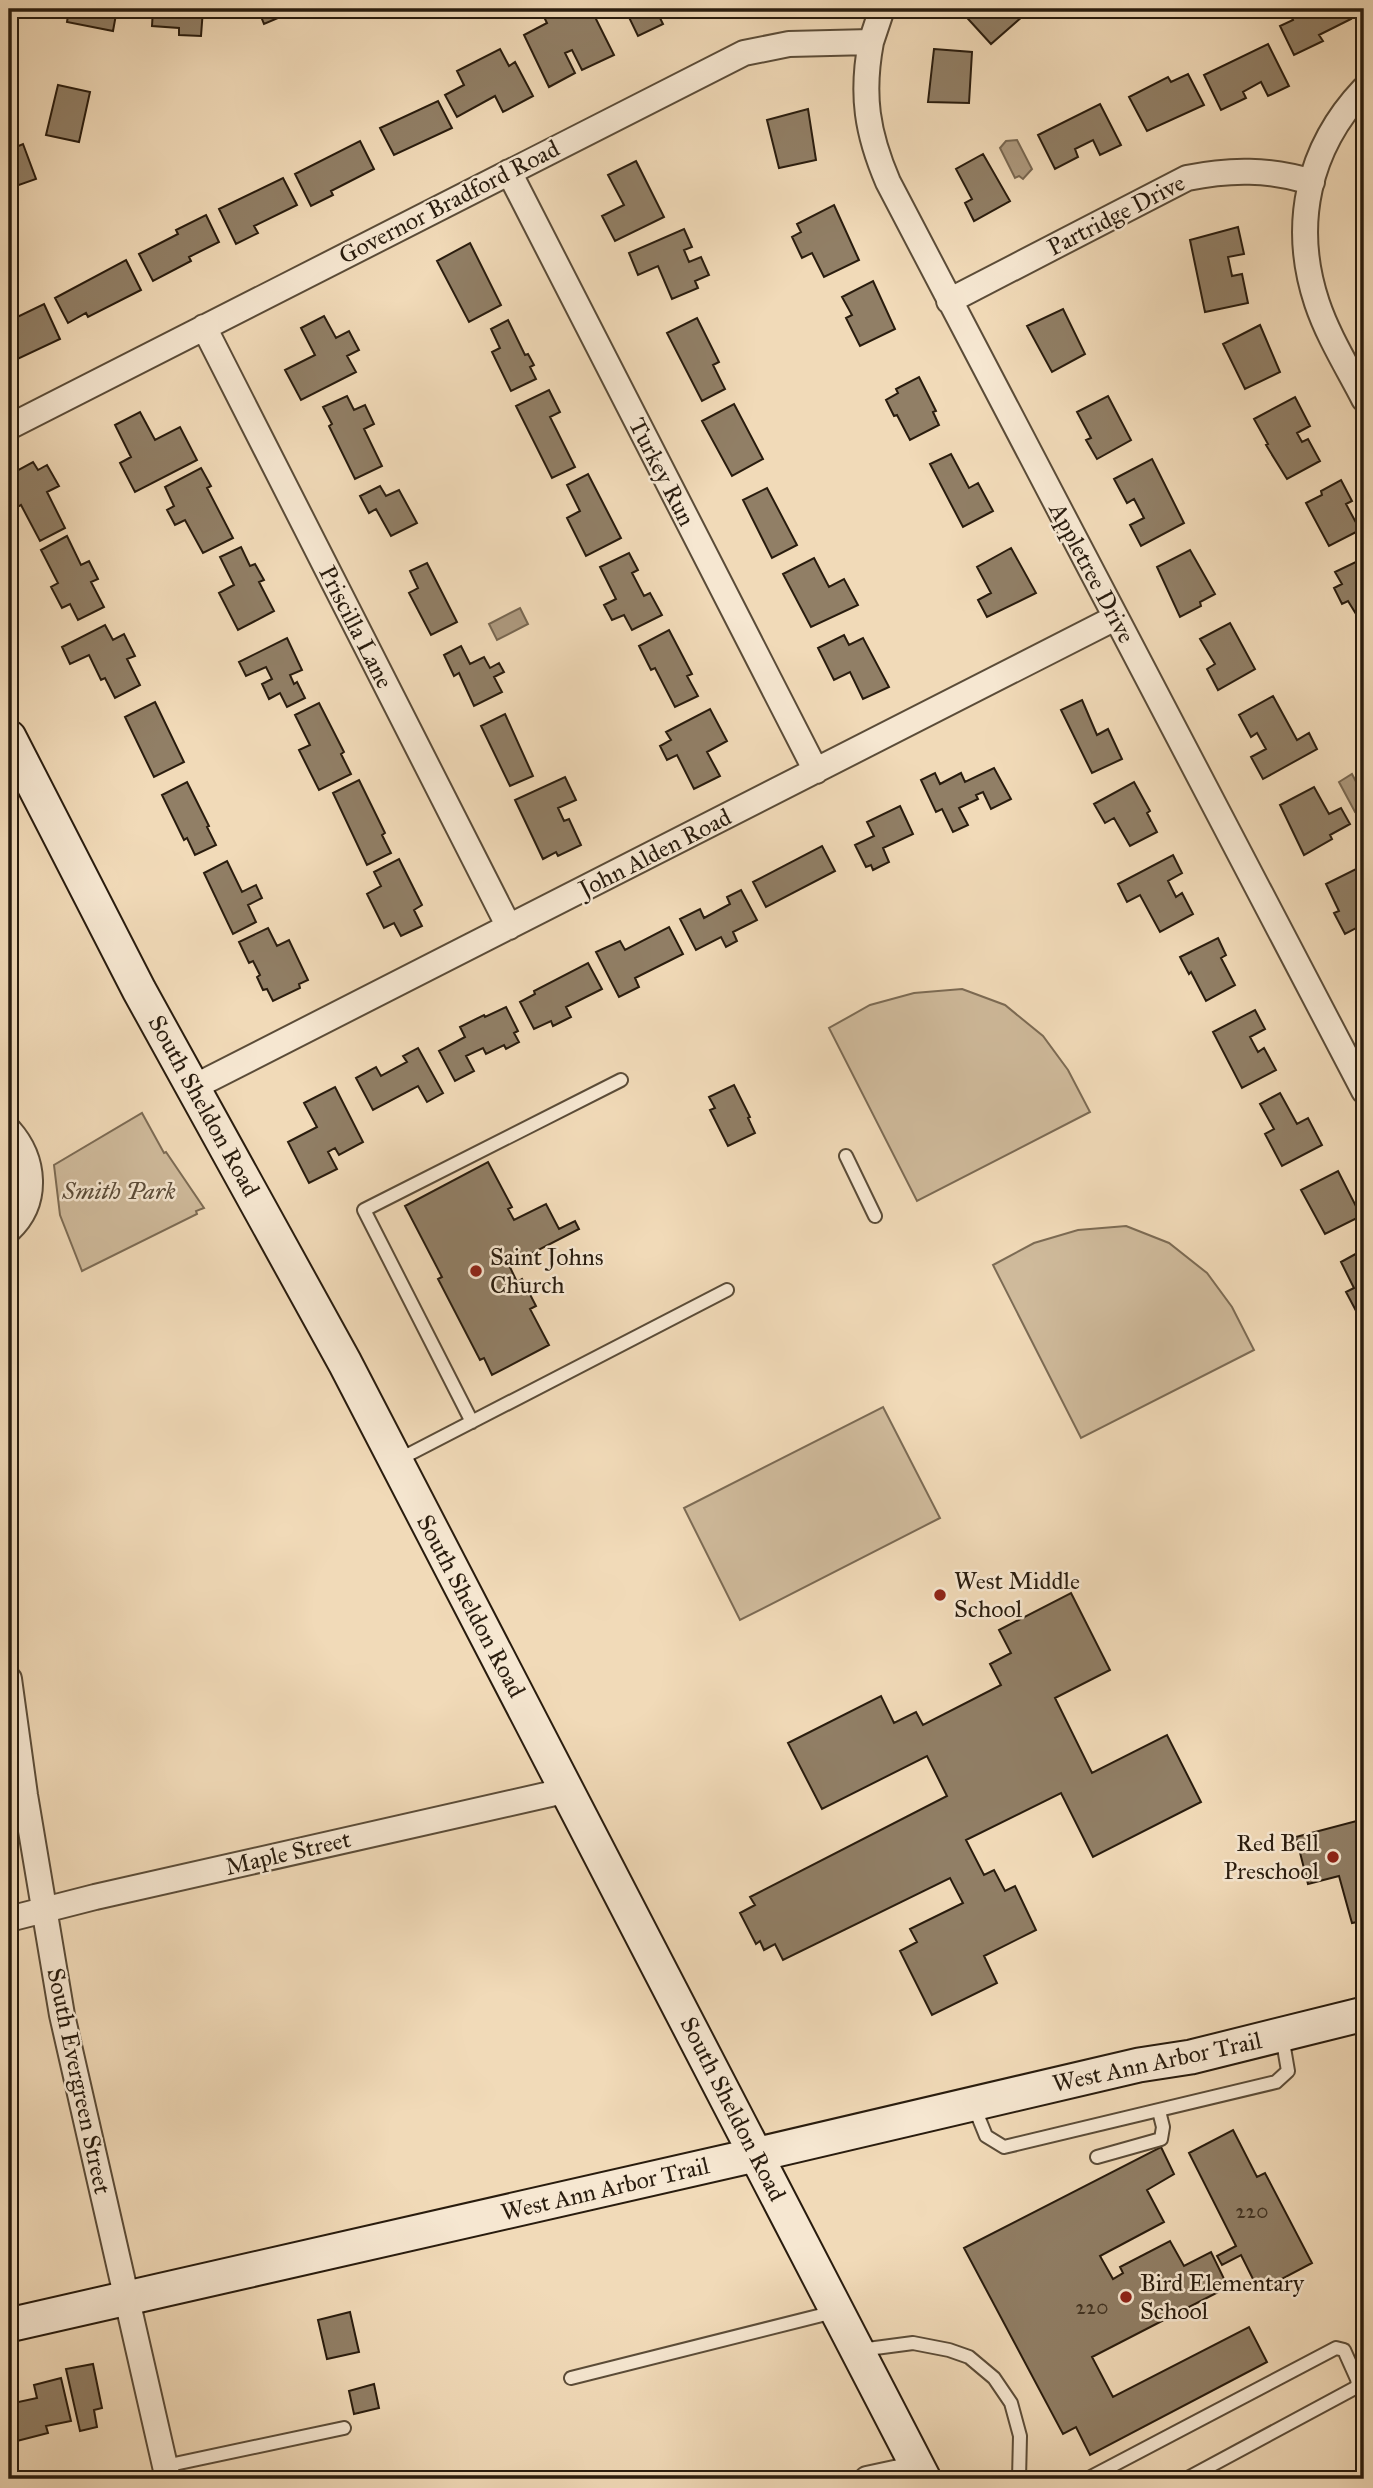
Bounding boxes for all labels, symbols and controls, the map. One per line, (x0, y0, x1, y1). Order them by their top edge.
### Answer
street label: Governor Bradford Road (334, 133, 564, 271)
street label: Partridge Drive (1042, 168, 1190, 262)
street label: Turkey Run (622, 413, 702, 531)
street label: Appletree Drive (1042, 497, 1141, 648)
street label: Priscilla Lane (312, 561, 400, 693)
street label: John Alden Road (571, 802, 736, 906)
street label: South Sheldon Road (142, 1010, 266, 1202)
park label: Smith Park (61, 1176, 176, 1206)
place label: Saint Johns Church (490, 1242, 604, 1300)
marker: Saint Johns Church (468, 1263, 484, 1279)
street label: South Sheldon Road (410, 1509, 532, 1703)
place label: West Middle School (954, 1566, 1080, 1624)
marker: West Middle School (932, 1587, 948, 1603)
street label: Maple Street (222, 1824, 354, 1882)
place label: Red Bell Preschool (1223, 1828, 1320, 1886)
marker: Red Bell Preschool (1325, 1849, 1341, 1865)
street label: South Evergreen Street (40, 1965, 118, 2197)
street label: South Sheldon Road (674, 2012, 792, 2206)
street label: West Ann Arbor Trail (1050, 2025, 1265, 2099)
street label: West Ann Arbor Trail (498, 2150, 713, 2228)
house number: 220 (1236, 2198, 1268, 2224)
place label: Bird Elementary School (1140, 2268, 1305, 2326)
marker: Bird Elementary School (1118, 2289, 1134, 2305)
house number: 220 (1076, 2294, 1108, 2320)

